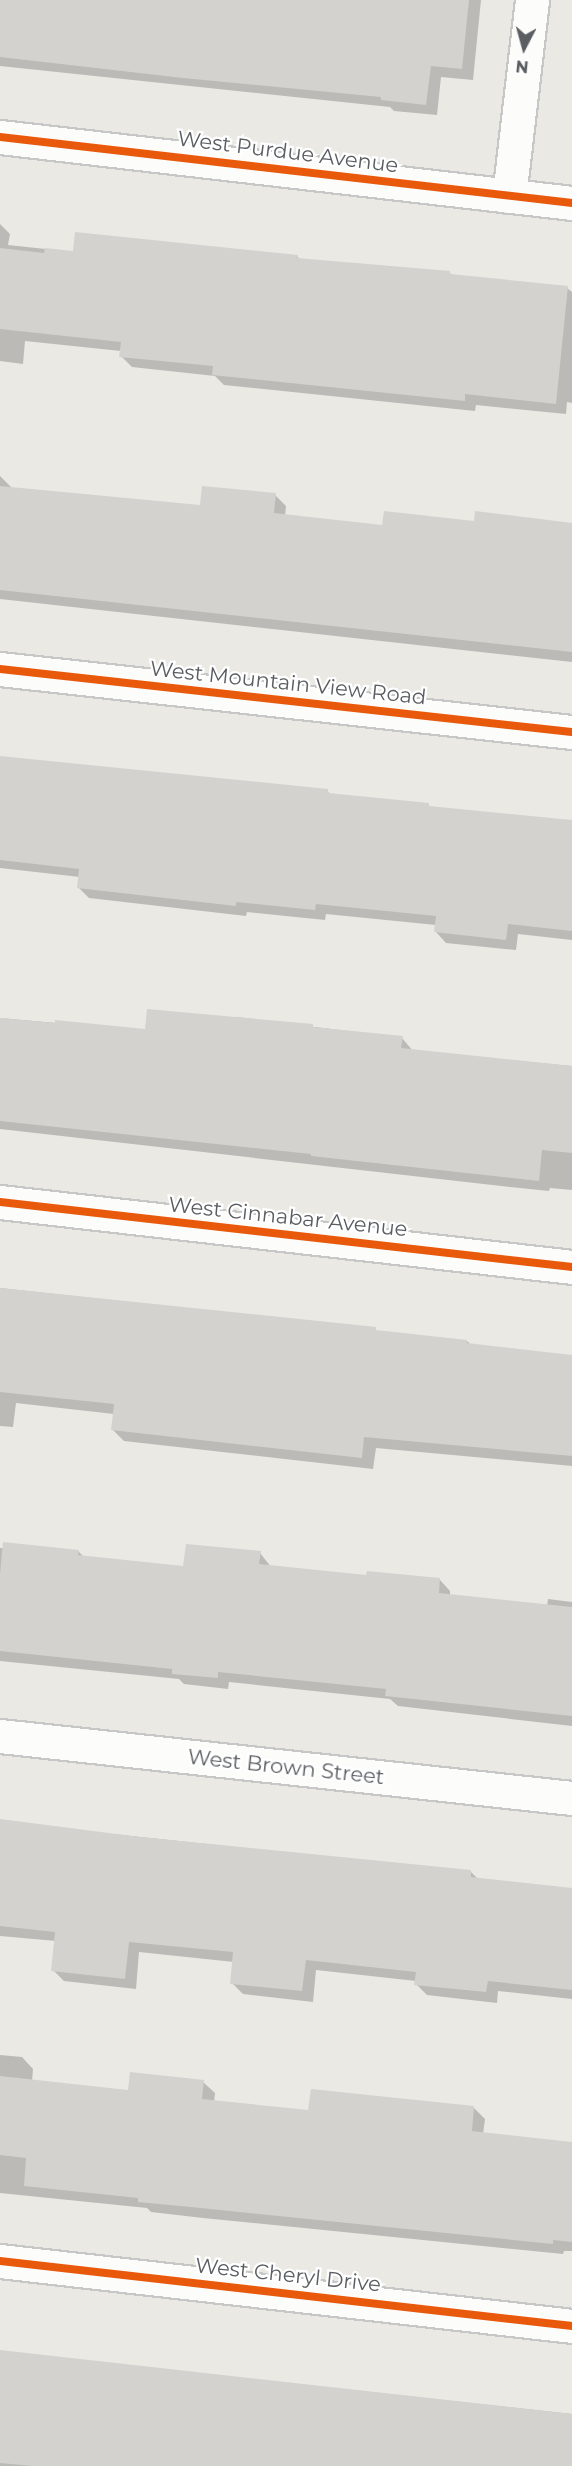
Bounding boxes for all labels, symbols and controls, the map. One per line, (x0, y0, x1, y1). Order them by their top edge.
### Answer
north arrow (494, 18, 554, 78)
text: N (515, 56, 529, 77)
street label: West Purdue Avenue (176, 126, 400, 178)
street label: West Mountain View Road (149, 656, 427, 710)
street label: West Cinnabar Avenue (167, 1192, 409, 1242)
street label: West Brown Street (186, 1744, 386, 1790)
street label: West Cheryl Drive (194, 2253, 382, 2297)

